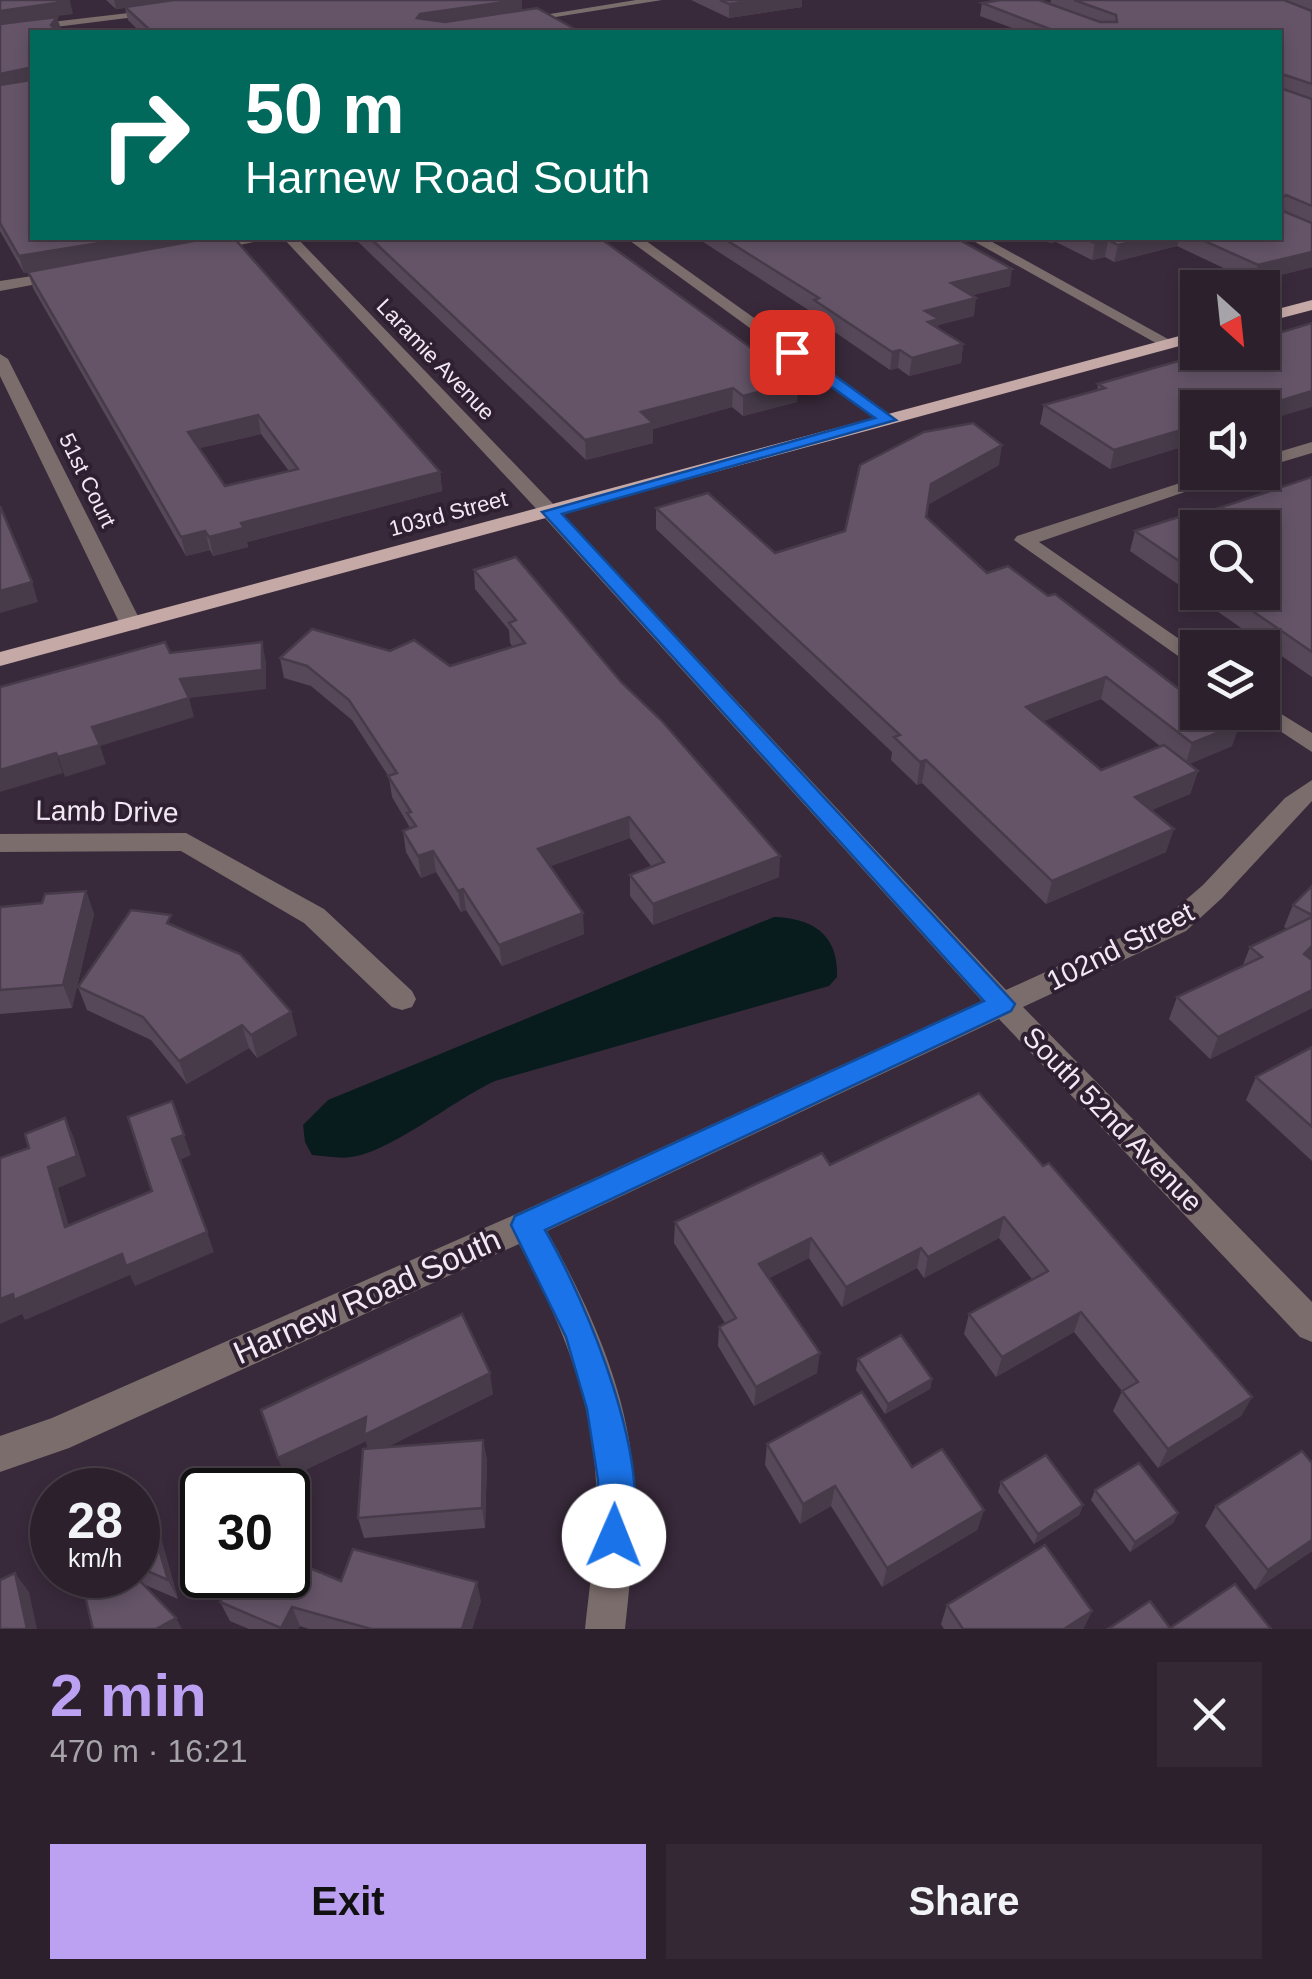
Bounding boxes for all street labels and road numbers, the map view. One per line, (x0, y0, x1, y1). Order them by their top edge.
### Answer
street label: Laramie Avenue (372, 294, 500, 425)
street label: 51st Court (54, 429, 121, 531)
street label: 103rd Street (386, 486, 510, 541)
street label: Lamb Drive (35, 795, 179, 828)
street label: 102nd Street (1042, 896, 1199, 997)
street label: South 52nd Avenue (1017, 1021, 1209, 1218)
street label: Harnew Road South (228, 1221, 506, 1371)

